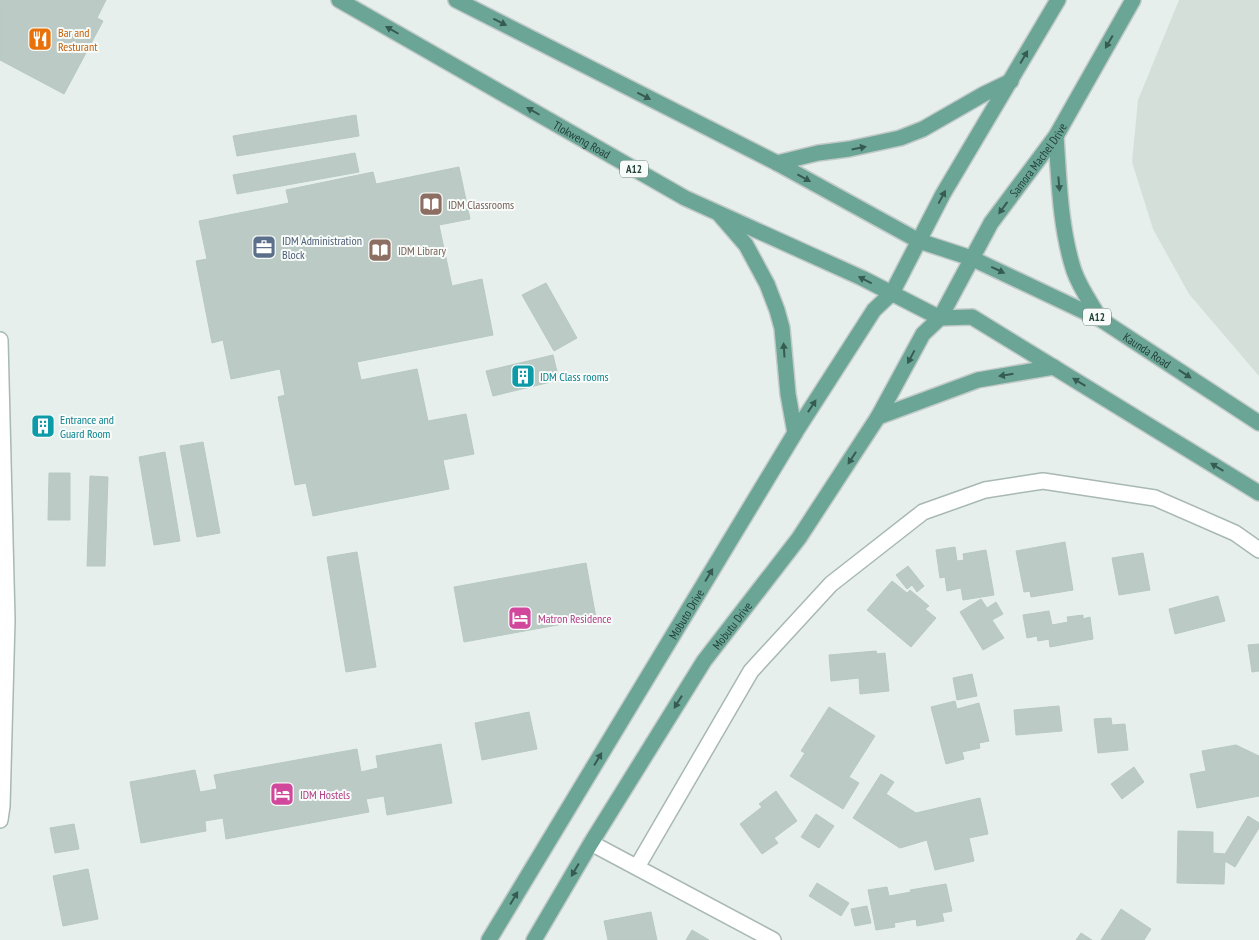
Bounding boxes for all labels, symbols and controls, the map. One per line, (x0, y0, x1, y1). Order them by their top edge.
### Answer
one-way arrow (492, 18, 507, 26)
place label: Bar and Resturant (58, 25, 98, 54)
restaurant icon: Bar and Resturant (27, 26, 53, 52)
one-way arrow (386, 26, 399, 35)
one-way arrow (1105, 35, 1113, 50)
one-way arrow (1020, 51, 1029, 64)
one-way arrow (637, 92, 652, 100)
one-way arrow (527, 106, 540, 115)
street label: Tlokweng Road (551, 117, 613, 161)
street label: Samora Machel Drive (1006, 120, 1069, 200)
one-way arrow (851, 143, 867, 151)
road number: A12 (620, 160, 648, 178)
one-way arrow (798, 174, 811, 183)
one-way arrow (1056, 177, 1064, 193)
library icon: IDM Classrooms (418, 191, 444, 217)
one-way arrow (937, 191, 946, 204)
place label: IDM Classrooms (448, 197, 514, 212)
one-way arrow (997, 201, 1008, 214)
place label: IDM Administration Block (282, 233, 362, 262)
office icon: IDM Administration Block (251, 234, 277, 260)
library icon: IDM Library (367, 237, 393, 263)
place label: IDM Library (398, 243, 446, 258)
one-way arrow (991, 266, 1005, 274)
one-way arrow (858, 275, 872, 283)
road number: A12 (1083, 308, 1111, 326)
street label: Kaunda Road (1121, 329, 1174, 371)
one-way arrow (780, 341, 788, 357)
one-way arrow (907, 349, 915, 364)
building icon: IDM Class rooms (510, 363, 536, 389)
place label: IDM Class rooms (540, 369, 609, 384)
one-way arrow (1178, 370, 1192, 379)
one-way arrow (997, 372, 1013, 380)
one-way arrow (1072, 378, 1085, 387)
one-way arrow (807, 400, 817, 413)
place label: Entrance and Guard Room (60, 412, 114, 441)
building icon: Entrance and Guard Room (30, 413, 56, 439)
one-way arrow (847, 451, 856, 465)
one-way arrow (1211, 463, 1224, 472)
one-way arrow (705, 569, 714, 582)
street label: Mobuto Drive (665, 586, 707, 642)
street label: Mobutu Drive (709, 598, 755, 652)
hotel icon: Matron Residence (507, 605, 533, 631)
place label: Matron Residence (538, 611, 611, 626)
one-way arrow (674, 695, 683, 709)
one-way arrow (594, 753, 603, 766)
hotel icon: IDM Hostels (269, 781, 295, 807)
place label: IDM Hostels (300, 787, 350, 802)
one-way arrow (571, 864, 580, 877)
one-way arrow (510, 892, 519, 905)

